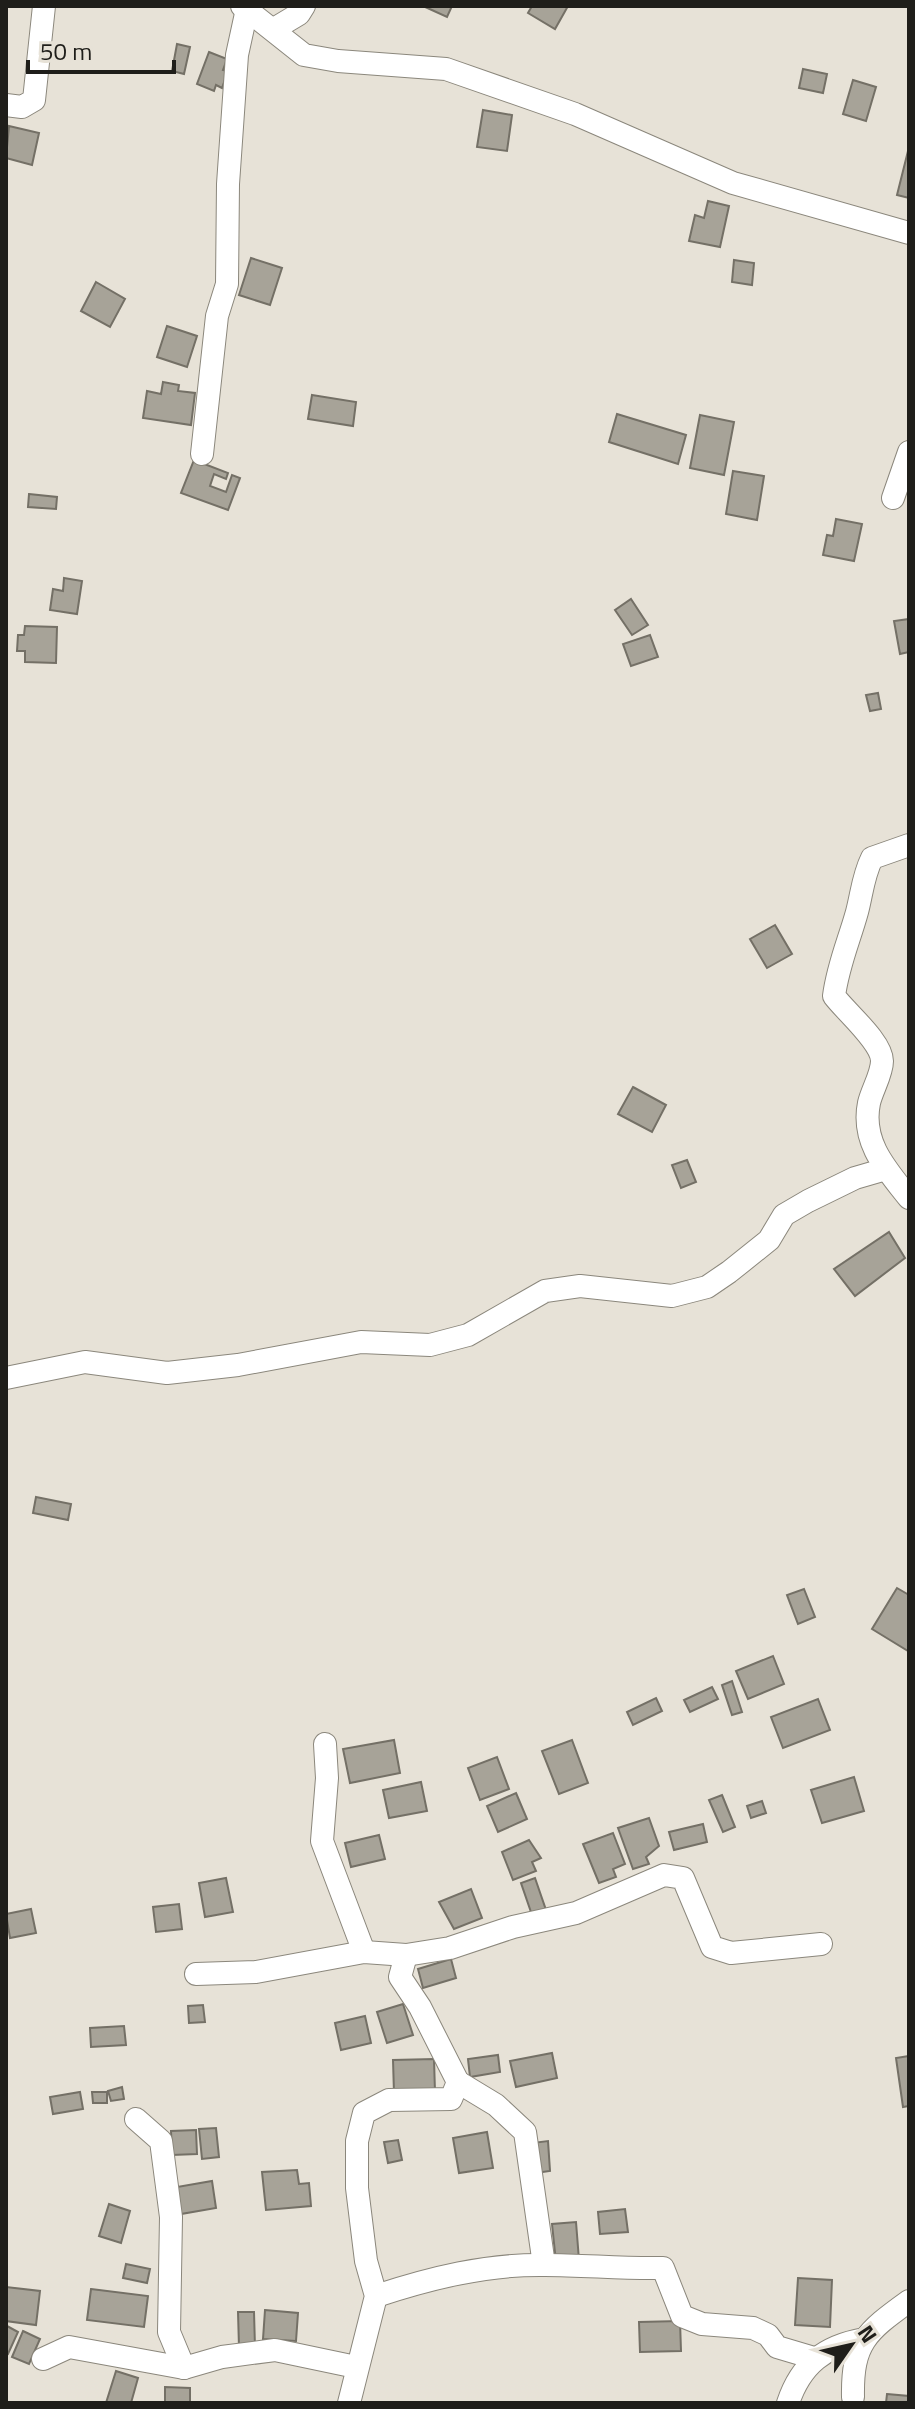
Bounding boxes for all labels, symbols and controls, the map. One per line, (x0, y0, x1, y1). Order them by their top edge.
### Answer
scale bar (28, 24, 174, 74)
text: 50 m (40, 33, 92, 69)
north arrow (811, 2305, 891, 2385)
text: N (849, 2318, 886, 2350)

